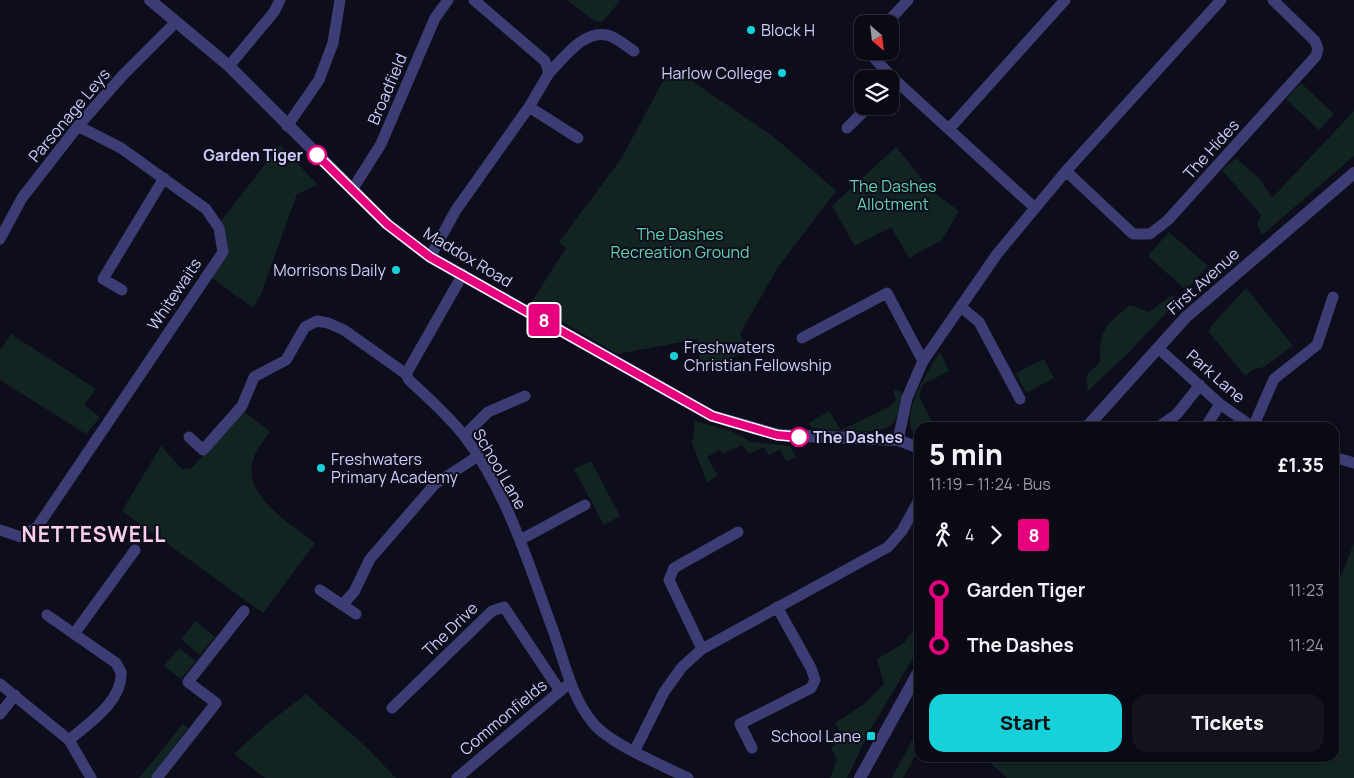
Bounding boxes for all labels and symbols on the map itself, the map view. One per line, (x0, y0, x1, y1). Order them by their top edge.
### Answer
north arrow (854, 15, 899, 60)
place label: Block H (761, 19, 815, 41)
marker: Block H (745, 24, 757, 36)
street label: Broadfield (362, 50, 412, 128)
place label: Harlow College (661, 62, 772, 84)
street label: Parsonage Leys (23, 63, 115, 167)
marker: Harlow College (776, 67, 788, 79)
street label: The Hides (1178, 114, 1244, 184)
place label: Garden Tiger (203, 144, 303, 166)
marker: Garden Tiger (307, 145, 327, 165)
park label: The Dashes Allotment (850, 175, 936, 215)
street label: Maddox Road (419, 222, 517, 292)
park label: The Dashes Recreation Ground (610, 223, 750, 263)
street label: First Avenue (1162, 243, 1244, 319)
street label: Whitewaits (142, 254, 206, 334)
place label: Morrisons Daily (273, 259, 387, 281)
marker: Morrisons Daily (390, 264, 402, 276)
line badge: 8 (528, 304, 560, 336)
place label: Freshwaters Christian Fellowship (684, 336, 831, 376)
street label: Park Lane (1182, 344, 1250, 408)
marker: Freshwaters Christian Fellowship (668, 350, 680, 362)
street label: School Lane (468, 425, 532, 513)
place label: The Dashes (813, 426, 903, 448)
marker: The Dashes (789, 427, 809, 447)
place label: Freshwaters Primary Academy (331, 448, 459, 488)
marker: Freshwaters Primary Academy (315, 462, 327, 474)
district label: NETTESWELL (22, 520, 166, 548)
street label: The Drive (418, 597, 482, 661)
street label: Commonfields (455, 674, 551, 760)
place label: School Lane (771, 725, 861, 747)
marker: School Lane (865, 730, 877, 742)

